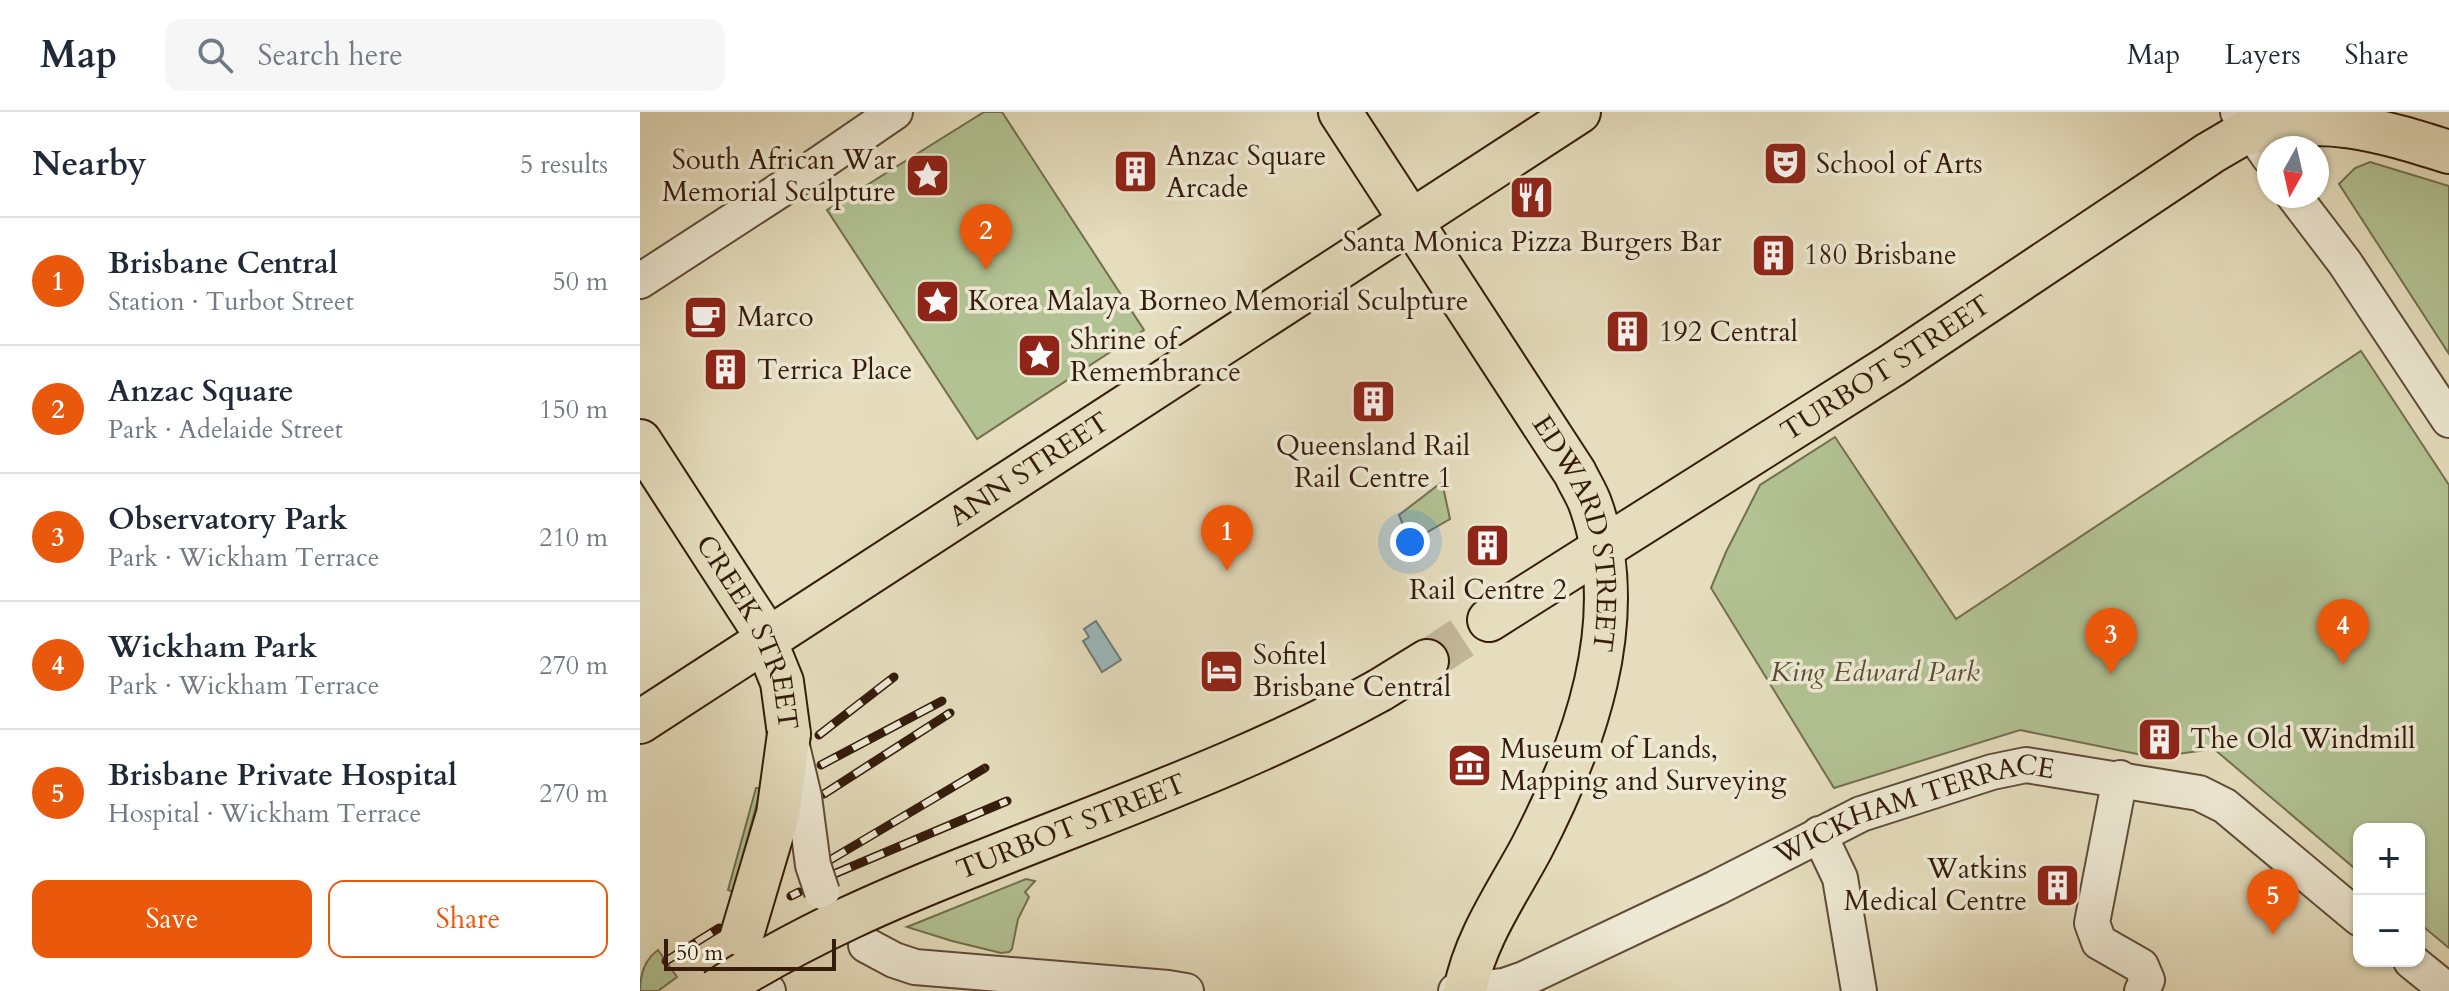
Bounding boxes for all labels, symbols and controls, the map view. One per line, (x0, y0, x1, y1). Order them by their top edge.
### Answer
search box (165, 19, 725, 91)
text: Map (40, 29, 117, 81)
icon: search (193, 33, 237, 77)
text: Search here (257, 35, 403, 76)
text: Map (2127, 36, 2180, 74)
text: Layers (2224, 36, 2301, 74)
text: Share (2345, 36, 2409, 74)
north arrow (2257, 136, 2329, 208)
place label: Anzac Square Arcade (1166, 137, 1326, 207)
theatre icon: School of Arts (1761, 140, 1809, 188)
text: Nearby (32, 141, 147, 187)
place label: South African War Memorial Sculpture (662, 141, 897, 211)
place label: School of Arts (1816, 145, 1983, 183)
text: 5 results (520, 147, 608, 182)
building icon: Anzac Square Arcade (1111, 148, 1159, 196)
place icon: South African War Memorial Sculpture (903, 152, 951, 200)
restaurant icon: Santa Monica Pizza Burgers Bar (1508, 174, 1556, 222)
pin: 2 (960, 204, 1012, 270)
place label: Santa Monica Pizza Burgers Bar (1343, 223, 1722, 261)
building icon: 180 Brisbane (1749, 231, 1797, 279)
place label: 180 Brisbane (1804, 236, 1957, 274)
text: Brisbane Central (108, 243, 338, 284)
text: 1 (51, 264, 65, 299)
text: 50 m (552, 264, 608, 299)
place icon: Korea Malaya Borneo Memorial Sculpture (913, 277, 961, 325)
place label: Korea Malaya Borneo Memorial Sculpture (968, 282, 1468, 320)
text: Station · Turbot Street (108, 284, 354, 319)
street label: TURBOT STREET (1773, 286, 1998, 450)
cafe icon: Marco (682, 293, 730, 341)
place label: Marco (737, 298, 814, 336)
building icon: 192 Central (1604, 308, 1652, 356)
place label: 192 Central (1659, 313, 1798, 351)
place label: Shrine of Remembrance (1070, 321, 1241, 391)
place icon: Shrine of Remembrance (1015, 332, 1063, 380)
building icon: Terrica Place (702, 346, 750, 394)
place label: Terrica Place (757, 351, 912, 389)
text: Anzac Square (108, 371, 294, 412)
building icon: Queensland Rail Rail Centre 1 (1349, 377, 1397, 425)
text: 2 (51, 392, 65, 427)
text: 150 m (539, 392, 608, 427)
street label: ANN STREET (941, 403, 1117, 535)
street label: EDWARD STREET (1523, 408, 1625, 654)
text: Park · Adelaide Street (108, 412, 343, 447)
place label: Queensland Rail Rail Centre 1 (1276, 427, 1470, 497)
text: Observatory Park (108, 499, 348, 540)
pin: 1 (1201, 505, 1253, 571)
text: 3 (51, 520, 65, 555)
text: 210 m (539, 520, 608, 555)
building icon: Rail Centre 2 (1464, 521, 1512, 569)
your location (1390, 522, 1430, 562)
street label: CREEK STREET (687, 528, 807, 732)
text: Park · Wickham Terrace (108, 540, 380, 575)
place label: Rail Centre 2 (1409, 571, 1567, 609)
pin: 4 (2317, 599, 2369, 665)
pin: 3 (2085, 608, 2137, 674)
text: Wickham Park (108, 627, 317, 668)
place label: Sofitel Brisbane Central (1253, 636, 1451, 706)
hotel icon: Sofitel Brisbane Central (1198, 647, 1246, 695)
text: 4 (51, 648, 65, 683)
text: 270 m (539, 648, 608, 683)
park label: King Edward Park (1770, 653, 1980, 691)
text: Park · Wickham Terrace (108, 668, 380, 703)
building icon: The Old Windmill (2135, 715, 2183, 763)
place label: The Old Windmill (2190, 720, 2415, 758)
place label: Museum of Lands, Mapping and Surveying (1500, 730, 1787, 800)
museum icon: Museum of Lands, Mapping and Surveying (1445, 741, 1493, 789)
street label: WICKHAM TERRACE (1767, 745, 2057, 874)
text: Brisbane Private Hospital (108, 755, 457, 796)
street label: TURBOT STREET (951, 764, 1191, 889)
text: 5 (51, 776, 65, 811)
text: 270 m (539, 776, 608, 811)
text: Hospital · Wickham Terrace (108, 796, 421, 831)
map controls (2353, 823, 2425, 967)
button: + (2353, 823, 2425, 895)
place label: Watkins Medical Centre (1844, 850, 2027, 920)
building icon: Watkins Medical Centre (2034, 861, 2082, 909)
pin: 5 (2247, 869, 2299, 935)
button: Save (32, 880, 312, 958)
button: Share (328, 880, 608, 958)
button: − (2353, 895, 2425, 967)
scale bar (664, 935, 836, 971)
text: 50 m (676, 938, 723, 968)

